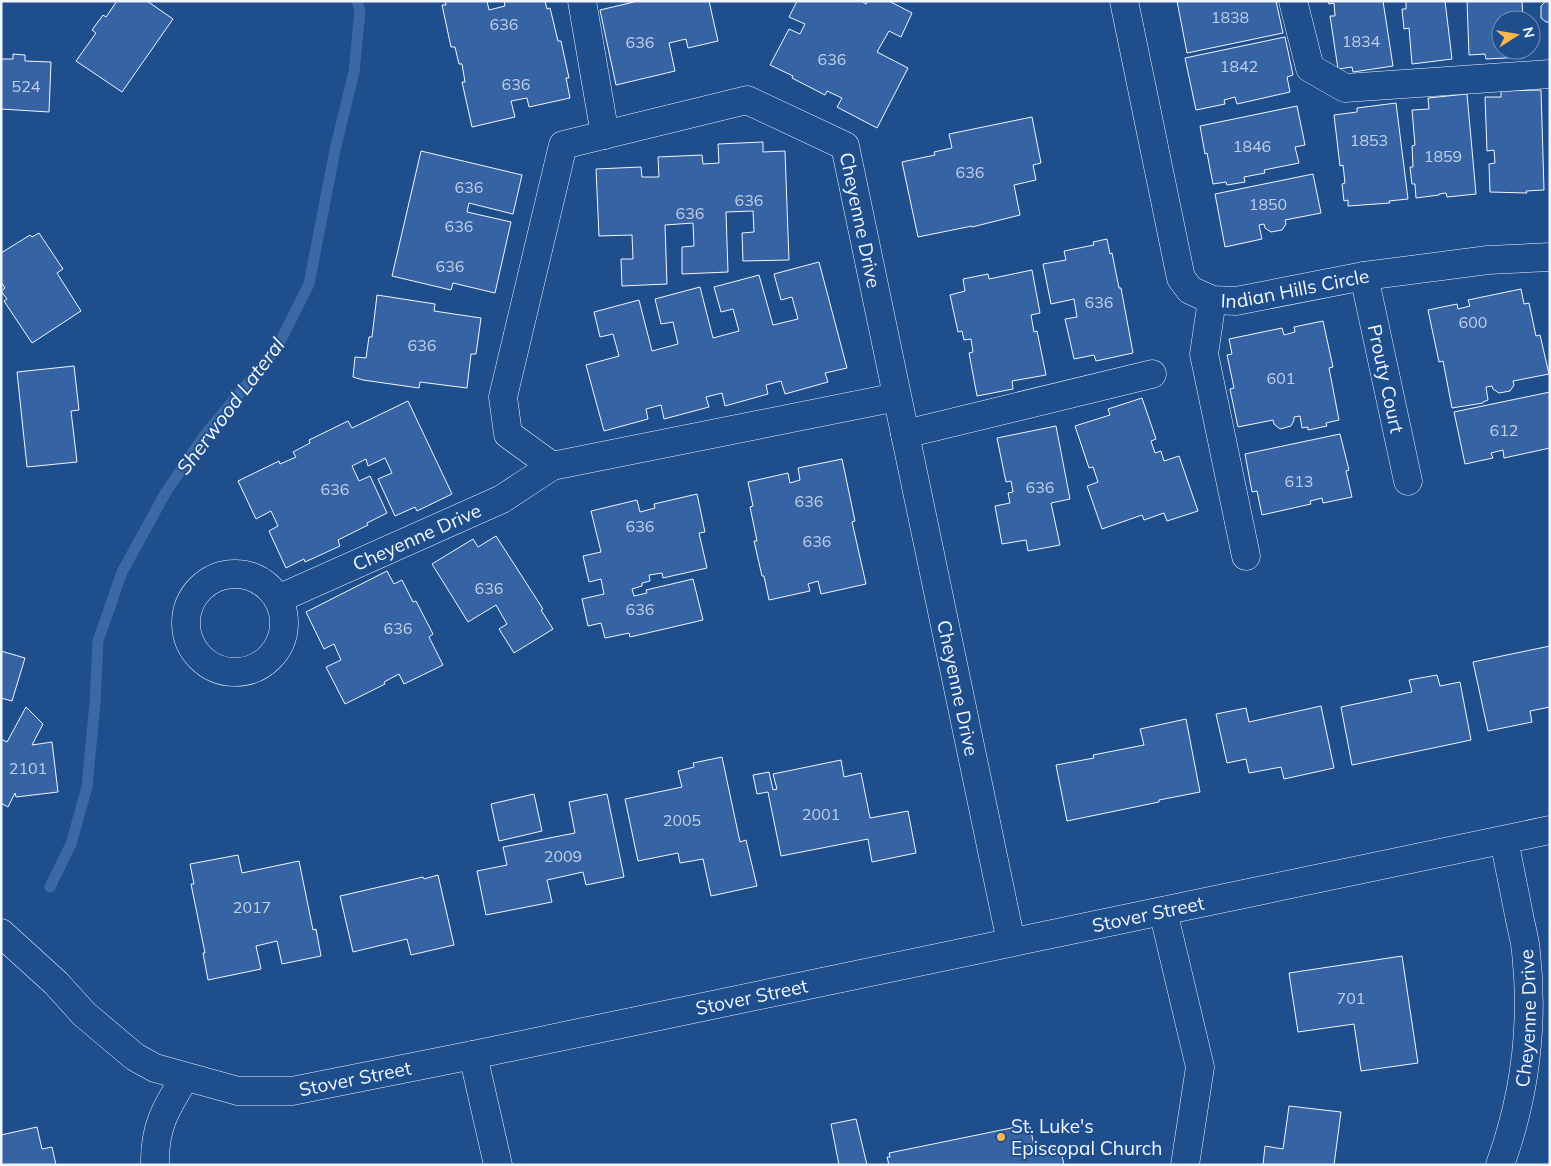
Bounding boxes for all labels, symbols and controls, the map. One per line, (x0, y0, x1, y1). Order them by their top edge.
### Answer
house number: 1838 (1211, 7, 1249, 27)
north arrow (1491, 10, 1541, 60)
house number: 636 (490, 14, 518, 34)
text: N (1519, 25, 1539, 39)
house number: 1834 (1342, 31, 1381, 51)
house number: 636 (626, 32, 654, 52)
house number: 636 (818, 49, 846, 69)
house number: 1842 (1220, 56, 1258, 76)
house number: 636 (502, 74, 530, 94)
house number: 524 (12, 76, 41, 96)
house number: 1853 (1350, 130, 1388, 150)
house number: 1846 (1233, 136, 1271, 156)
house number: 1859 (1424, 146, 1462, 166)
street label: Cheyenne Drive (835, 150, 886, 290)
house number: 636 (956, 162, 984, 182)
house number: 636 (455, 177, 483, 197)
house number: 636 (735, 190, 763, 210)
house number: 1850 (1249, 194, 1287, 214)
house number: 636 (676, 203, 704, 223)
house number: 636 (445, 216, 473, 236)
house number: 636 (436, 256, 464, 276)
street label: Indian Hills Circle (1220, 263, 1371, 313)
house number: 636 (1085, 292, 1113, 312)
house number: 600 (1459, 312, 1487, 332)
street label: Prouty Court (1363, 322, 1409, 436)
water label: Sherwood Lateral (170, 332, 290, 479)
house number: 636 (408, 335, 436, 355)
house number: 601 (1267, 368, 1295, 388)
house number: 612 (1490, 420, 1518, 440)
house number: 613 (1285, 471, 1313, 491)
house number: 636 (1026, 477, 1054, 497)
house number: 636 (321, 479, 349, 499)
house number: 636 (795, 491, 823, 511)
street label: Cheyenne Drive (349, 498, 485, 576)
house number: 636 (626, 516, 654, 536)
house number: 636 (803, 531, 831, 551)
house number: 636 (475, 578, 503, 598)
house number: 636 (626, 599, 654, 619)
house number: 636 (384, 618, 412, 638)
street label: Cheyenne Drive (932, 618, 984, 758)
house number: 2101 (9, 758, 47, 778)
house number: 2001 (802, 804, 840, 824)
house number: 2005 (663, 810, 701, 830)
house number: 2009 (544, 846, 582, 866)
street label: Stover Street (1090, 891, 1207, 937)
house number: 2017 (233, 897, 271, 917)
street label: Cheyenne Drive (1509, 948, 1541, 1089)
street label: Stover Street (693, 973, 810, 1020)
house number: 701 (1337, 988, 1365, 1008)
street label: Stover Street (297, 1056, 414, 1101)
place label: St. Luke's Episcopal Church (1011, 1114, 1162, 1160)
marker: St. Luke's Episcopal Church (995, 1131, 1007, 1143)

